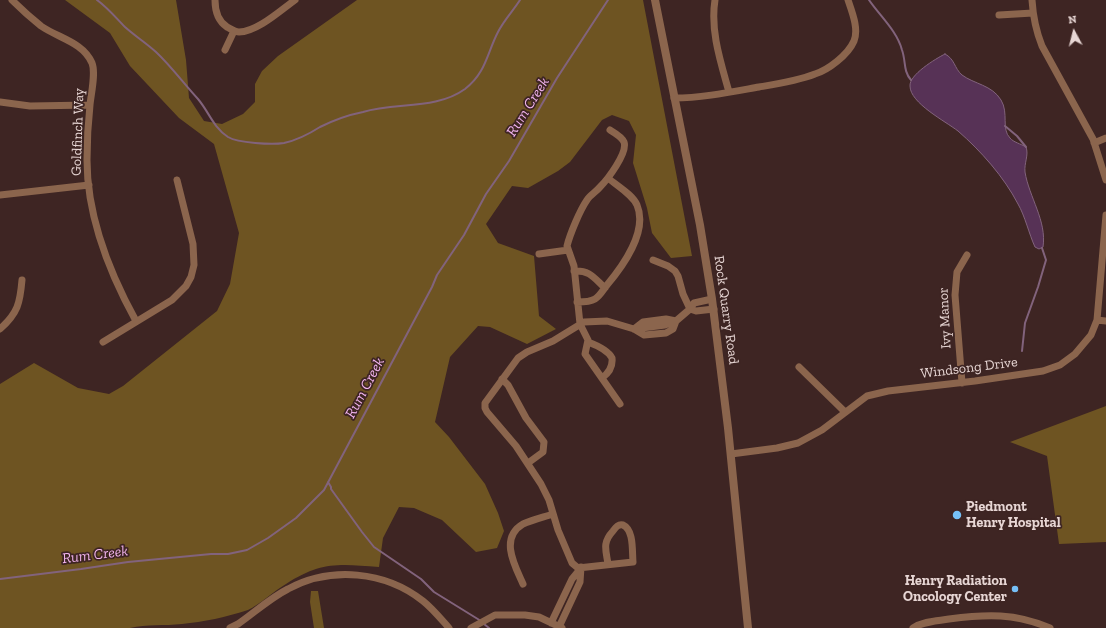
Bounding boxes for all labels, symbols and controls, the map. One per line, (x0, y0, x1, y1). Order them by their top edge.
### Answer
north arrow (1054, 12, 1094, 52)
text: N (1068, 13, 1077, 27)
water label: Rum Creek (503, 74, 553, 140)
street label: Goldfinch Way (68, 88, 88, 176)
street label: Rock Quarry Road (710, 255, 742, 365)
street label: Ivy Manor (935, 287, 955, 349)
street label: Windsong Drive (920, 354, 1018, 382)
water label: Rum Creek (342, 355, 388, 421)
place label: Piedmont Henry Hospital (966, 499, 1061, 532)
marker: Piedmont Henry Hospital (951, 509, 963, 521)
water label: Rum Creek (61, 542, 129, 568)
place label: Henry Radiation Oncology Center (903, 573, 1007, 606)
marker: Henry Radiation Oncology Center (1010, 584, 1020, 594)

